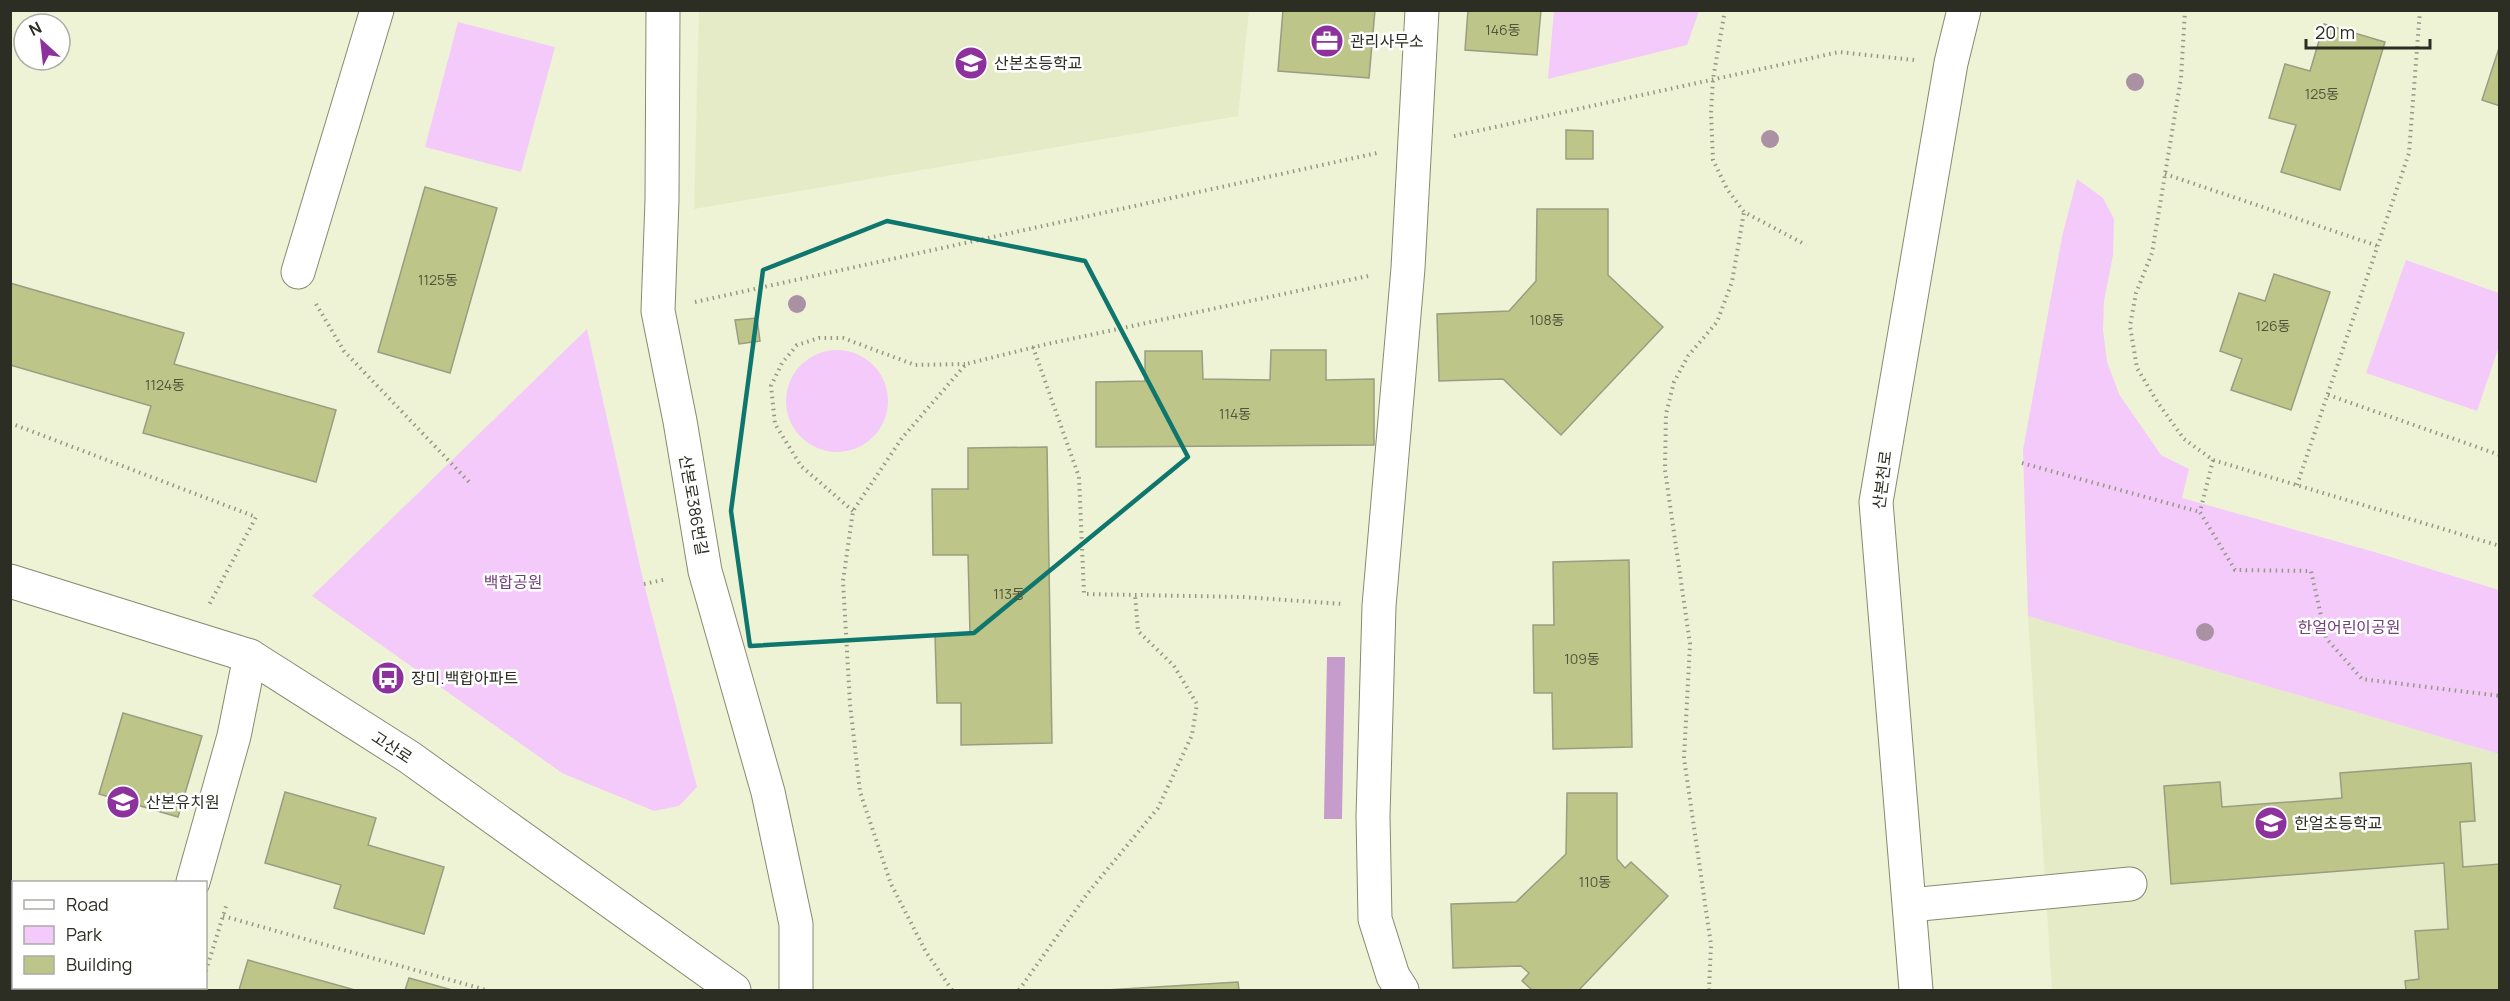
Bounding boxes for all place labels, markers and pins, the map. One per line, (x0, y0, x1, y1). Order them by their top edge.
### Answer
office icon: 관리사무소 (1309, 23, 1345, 59)
place label: 관리사무소 (1350, 30, 1424, 52)
school or university icon: 산본초등학교 (953, 45, 989, 81)
place label: 산본초등학교 (994, 52, 1082, 74)
bus stop icon: 장미.백합아파트 (370, 660, 406, 696)
place label: 장미.백합아파트 (411, 667, 518, 689)
school or university icon: 산본유치원 (105, 784, 141, 820)
place label: 산본유치원 (146, 791, 220, 813)
school or university icon: 한얼초등학교 (2253, 805, 2289, 841)
place label: 한얼초등학교 (2294, 812, 2382, 834)

